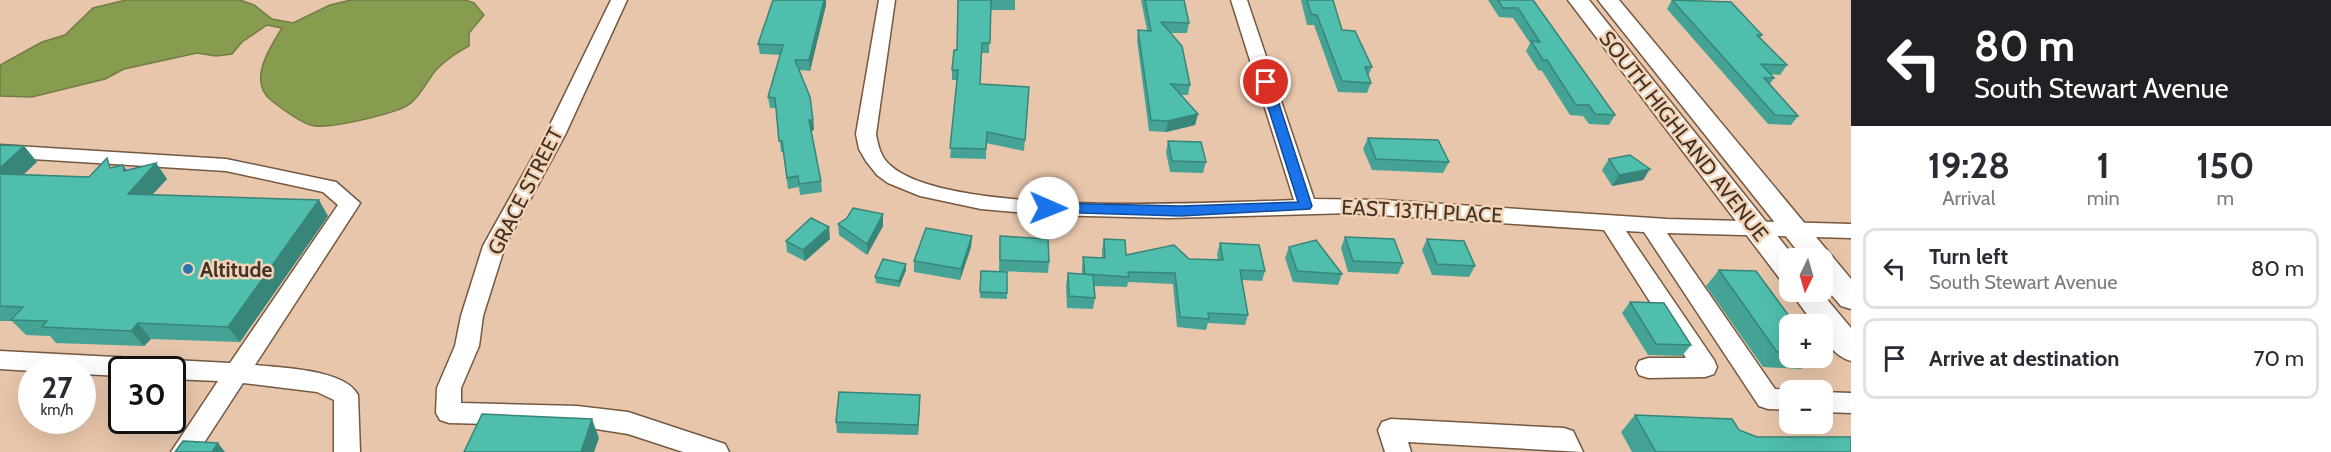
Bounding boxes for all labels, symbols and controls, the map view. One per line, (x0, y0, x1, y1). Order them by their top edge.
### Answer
text: 80 m (1974, 20, 2075, 72)
icon: left (1875, 24, 1953, 102)
street label: SOUTH HIGHLAND AVENUE (1594, 26, 1774, 246)
pin (1240, 56, 1291, 107)
icon: arrive (1249, 65, 1282, 98)
text: South Stewart Avenue (1974, 72, 2229, 105)
street label: GRACE STREET (482, 123, 568, 259)
text: 19:28 (1928, 143, 2010, 187)
text: 1 (2096, 143, 2110, 187)
text: 150 (2196, 143, 2254, 187)
position arrow (1016, 176, 1080, 240)
text: Arrival (1942, 186, 1995, 210)
text: min (2087, 186, 2120, 210)
text: m (2217, 186, 2234, 210)
street label: EAST 13TH PLACE (1341, 194, 1503, 228)
text: Turn left (1929, 243, 2008, 270)
north arrow (1779, 248, 1833, 302)
map controls (1779, 248, 1833, 434)
icon: left (1878, 252, 1911, 285)
text: 80 m (2251, 255, 2304, 282)
place label: Altitude (200, 257, 272, 282)
marker: Altitude (181, 262, 195, 276)
text: South Stewart Avenue (1929, 270, 2118, 294)
button: + (1779, 314, 1833, 368)
icon: arrive (1878, 342, 1911, 375)
text: Arrive at destination (1929, 345, 2119, 372)
text: 70 m (2254, 345, 2304, 372)
speed limit sign: 30 (108, 356, 186, 434)
text: 27 (41, 369, 73, 406)
button: − (1779, 380, 1833, 434)
text: km/h (41, 401, 73, 419)

